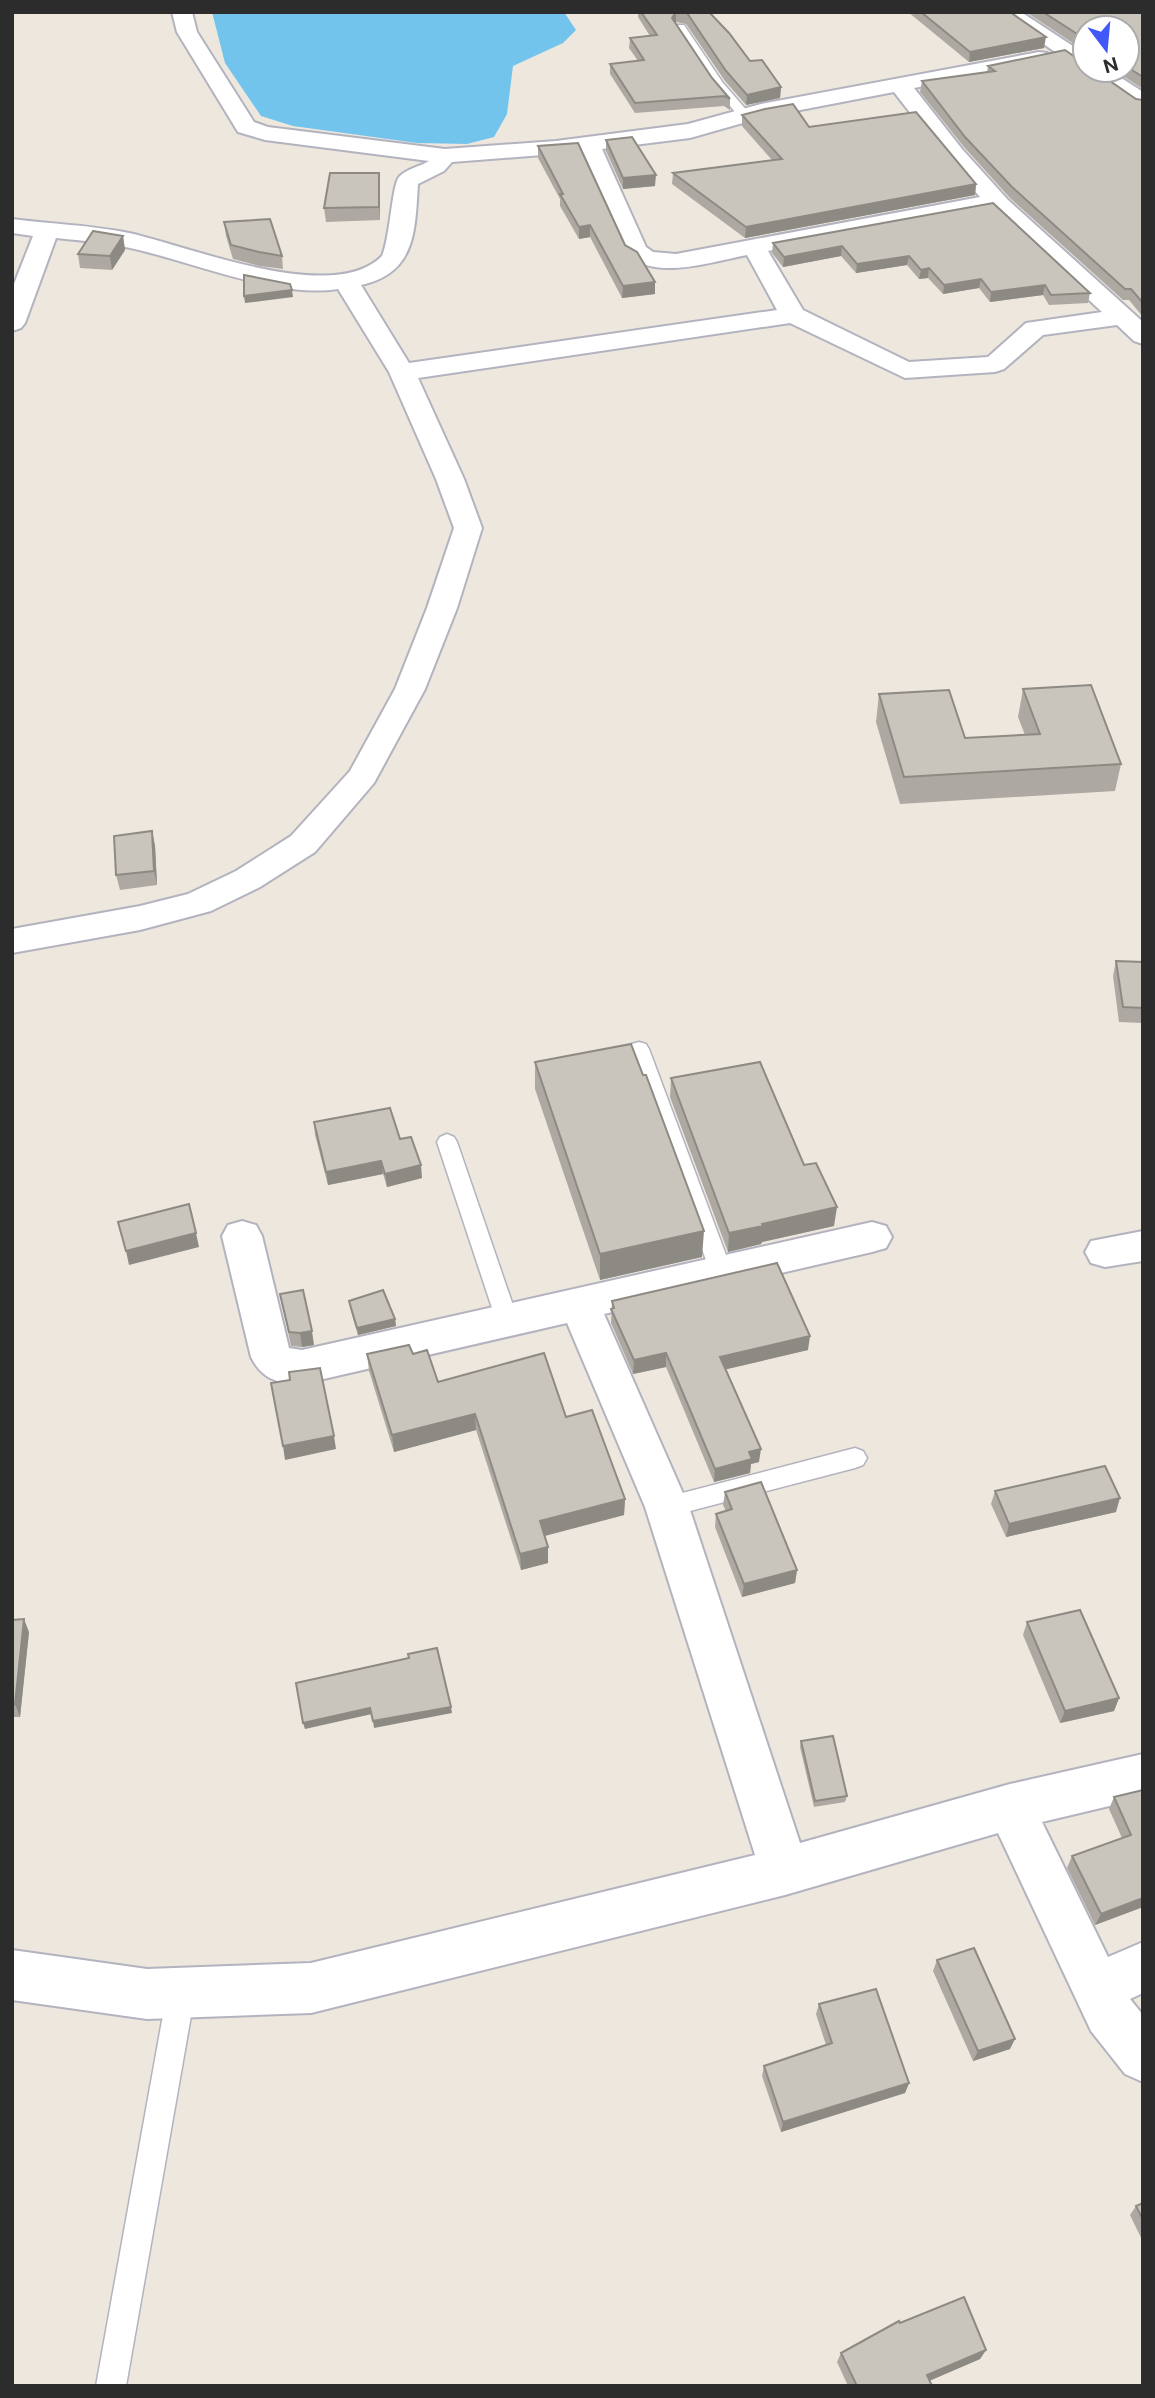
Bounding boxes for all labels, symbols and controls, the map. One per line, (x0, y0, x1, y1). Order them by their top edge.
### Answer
north arrow (1071, 14, 1141, 84)
text: N (1101, 53, 1121, 78)

